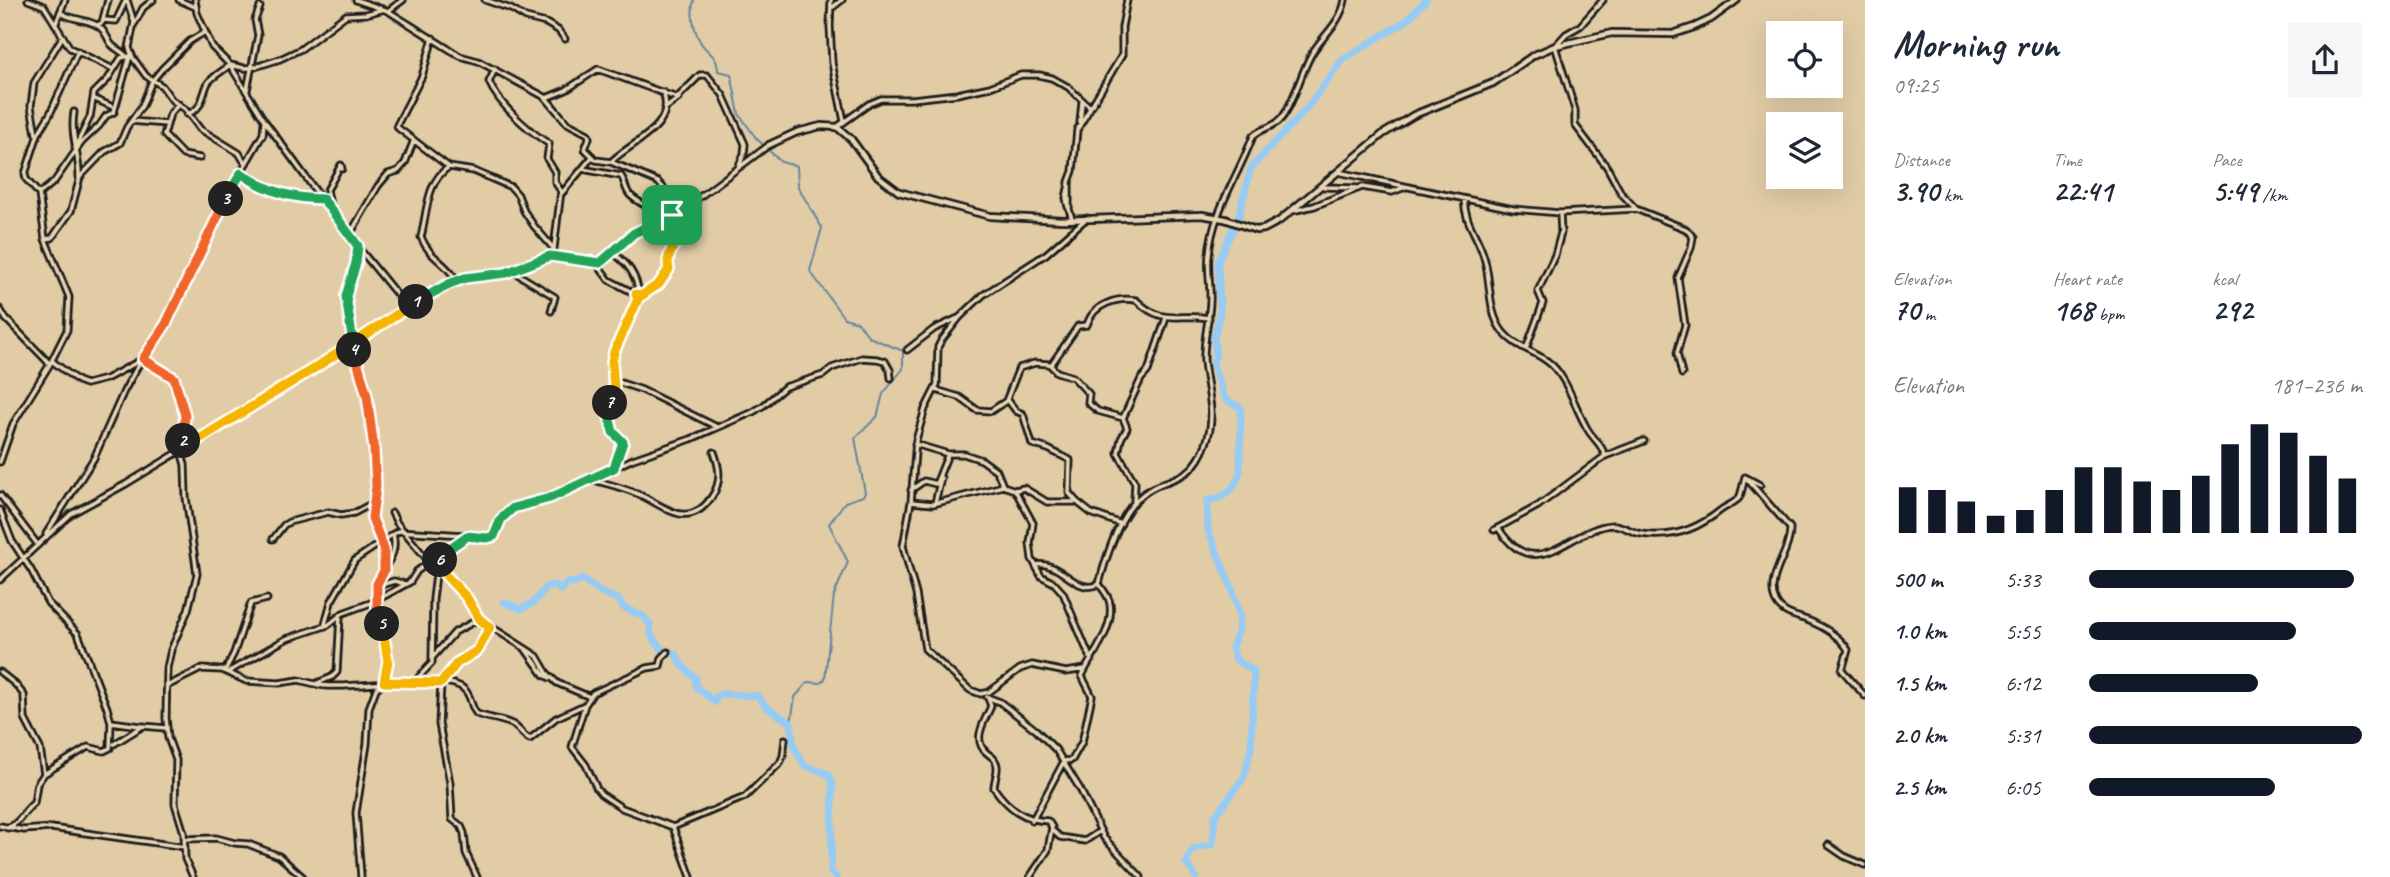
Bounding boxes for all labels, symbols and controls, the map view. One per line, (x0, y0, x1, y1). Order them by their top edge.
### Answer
map controls (1766, 21, 1843, 189)
button: locate (1766, 21, 1843, 98)
text: Morning run (1893, 21, 2059, 68)
button: share (2288, 23, 2362, 97)
text: 09:25 (1893, 71, 1939, 100)
button: layers (1766, 112, 1843, 189)
text: Distance (1893, 148, 1950, 172)
text: Time (2053, 148, 2082, 172)
text: Pace (2212, 148, 2242, 172)
text: 3.90 (1893, 172, 1939, 210)
text: 22:41 (2053, 172, 2113, 210)
text: 5:49 (2212, 172, 2258, 210)
pin: 3 (208, 182, 244, 216)
text: km (1939, 183, 1962, 207)
text: /km (2258, 183, 2287, 207)
pin (642, 185, 702, 245)
text: 3 (221, 186, 230, 210)
icon: arrive (653, 196, 691, 234)
text: Elevation (1893, 267, 1951, 291)
text: Heart rate (2053, 267, 2122, 291)
text: kcal (2212, 267, 2237, 291)
pin: 1 (398, 284, 434, 320)
text: 1 (411, 289, 420, 313)
text: 70 (1893, 291, 1920, 329)
text: 168 (2053, 291, 2094, 329)
text: 292 (2212, 291, 2252, 329)
text: m (1920, 302, 1935, 326)
text: bpm (2094, 302, 2124, 326)
pin: 4 (336, 332, 372, 368)
text: 4 (349, 337, 358, 361)
text: Elevation (1893, 371, 1964, 400)
text: 181–236 m (2271, 371, 2362, 400)
pin: 7 (592, 386, 628, 420)
text: 7 (605, 390, 614, 414)
pin: 2 (166, 424, 200, 458)
text: 2 (178, 428, 187, 452)
pin: 6 (422, 542, 458, 578)
text: 6 (435, 547, 444, 571)
text: 500 m (1893, 565, 1942, 594)
text: 5:33 (2005, 565, 2041, 594)
pin: 5 (364, 606, 400, 642)
text: 5 (377, 611, 386, 635)
text: 1.0 km (1893, 617, 1947, 646)
text: 5:55 (2005, 617, 2041, 646)
text: 1.5 km (1893, 669, 1946, 698)
text: 6:12 (2005, 669, 2041, 698)
text: 2.0 km (1893, 721, 1947, 750)
text: 5:31 (2005, 721, 2041, 750)
text: 2.5 km (1893, 773, 1946, 802)
text: 6:05 (2005, 773, 2041, 802)

